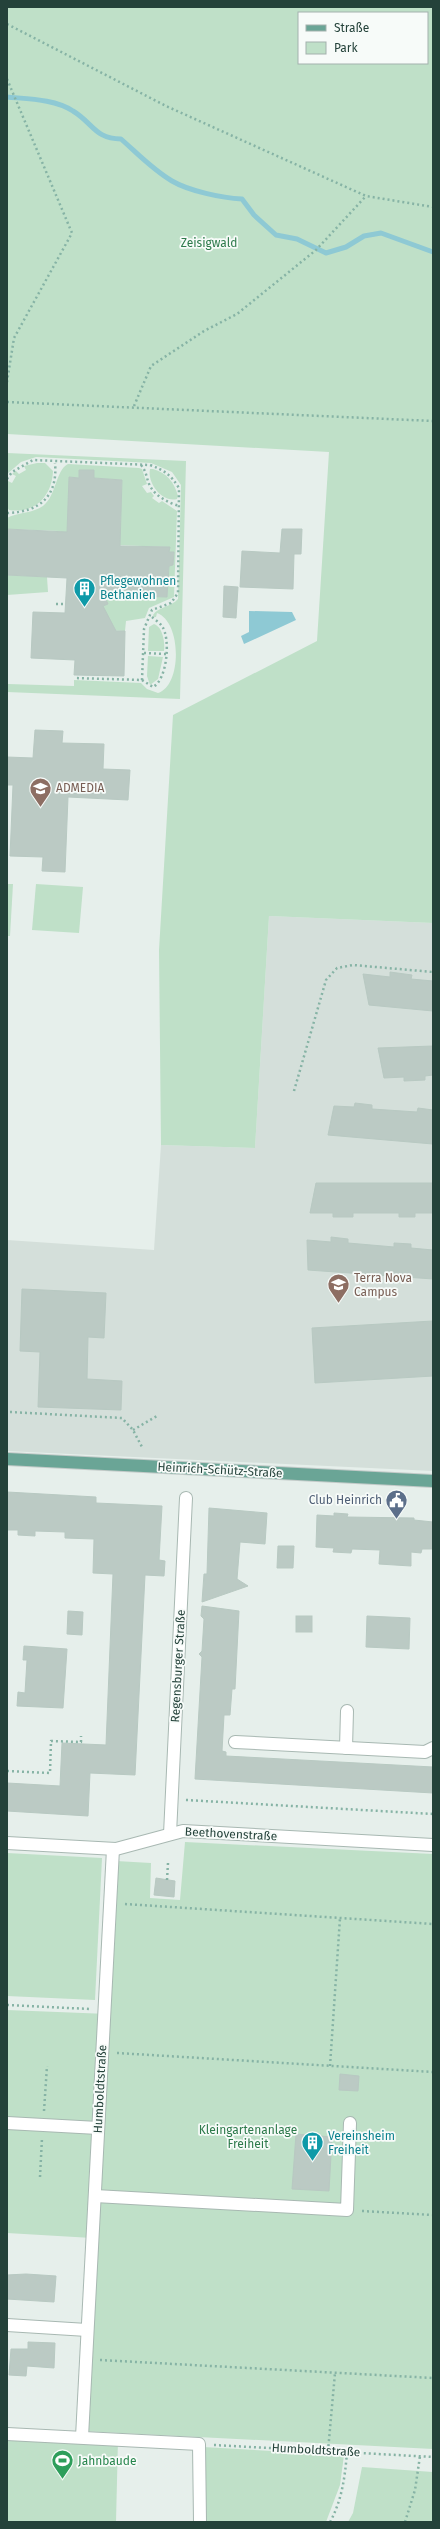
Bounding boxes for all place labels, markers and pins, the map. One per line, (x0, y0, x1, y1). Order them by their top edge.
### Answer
place label: Pflegewohnen Bethanien (100, 574, 176, 602)
building icon: Pflegewohnen Bethanien (71, 575, 97, 608)
school or university icon: ADMEDIA (27, 775, 53, 808)
place label: ADMEDIA (56, 781, 105, 795)
place label: Terra Nova Campus (354, 1271, 412, 1299)
school or university icon: Terra Nova Campus (326, 1272, 352, 1305)
public building icon: Club Heinrich (384, 1487, 410, 1520)
place label: Club Heinrich (309, 1493, 382, 1507)
place label: Vereinsheim Freiheit (328, 2129, 395, 2157)
building icon: Vereinsheim Freiheit (299, 2130, 325, 2163)
sports icon: Jahnbaude (49, 2448, 75, 2481)
place label: Jahnbaude (78, 2454, 137, 2468)

